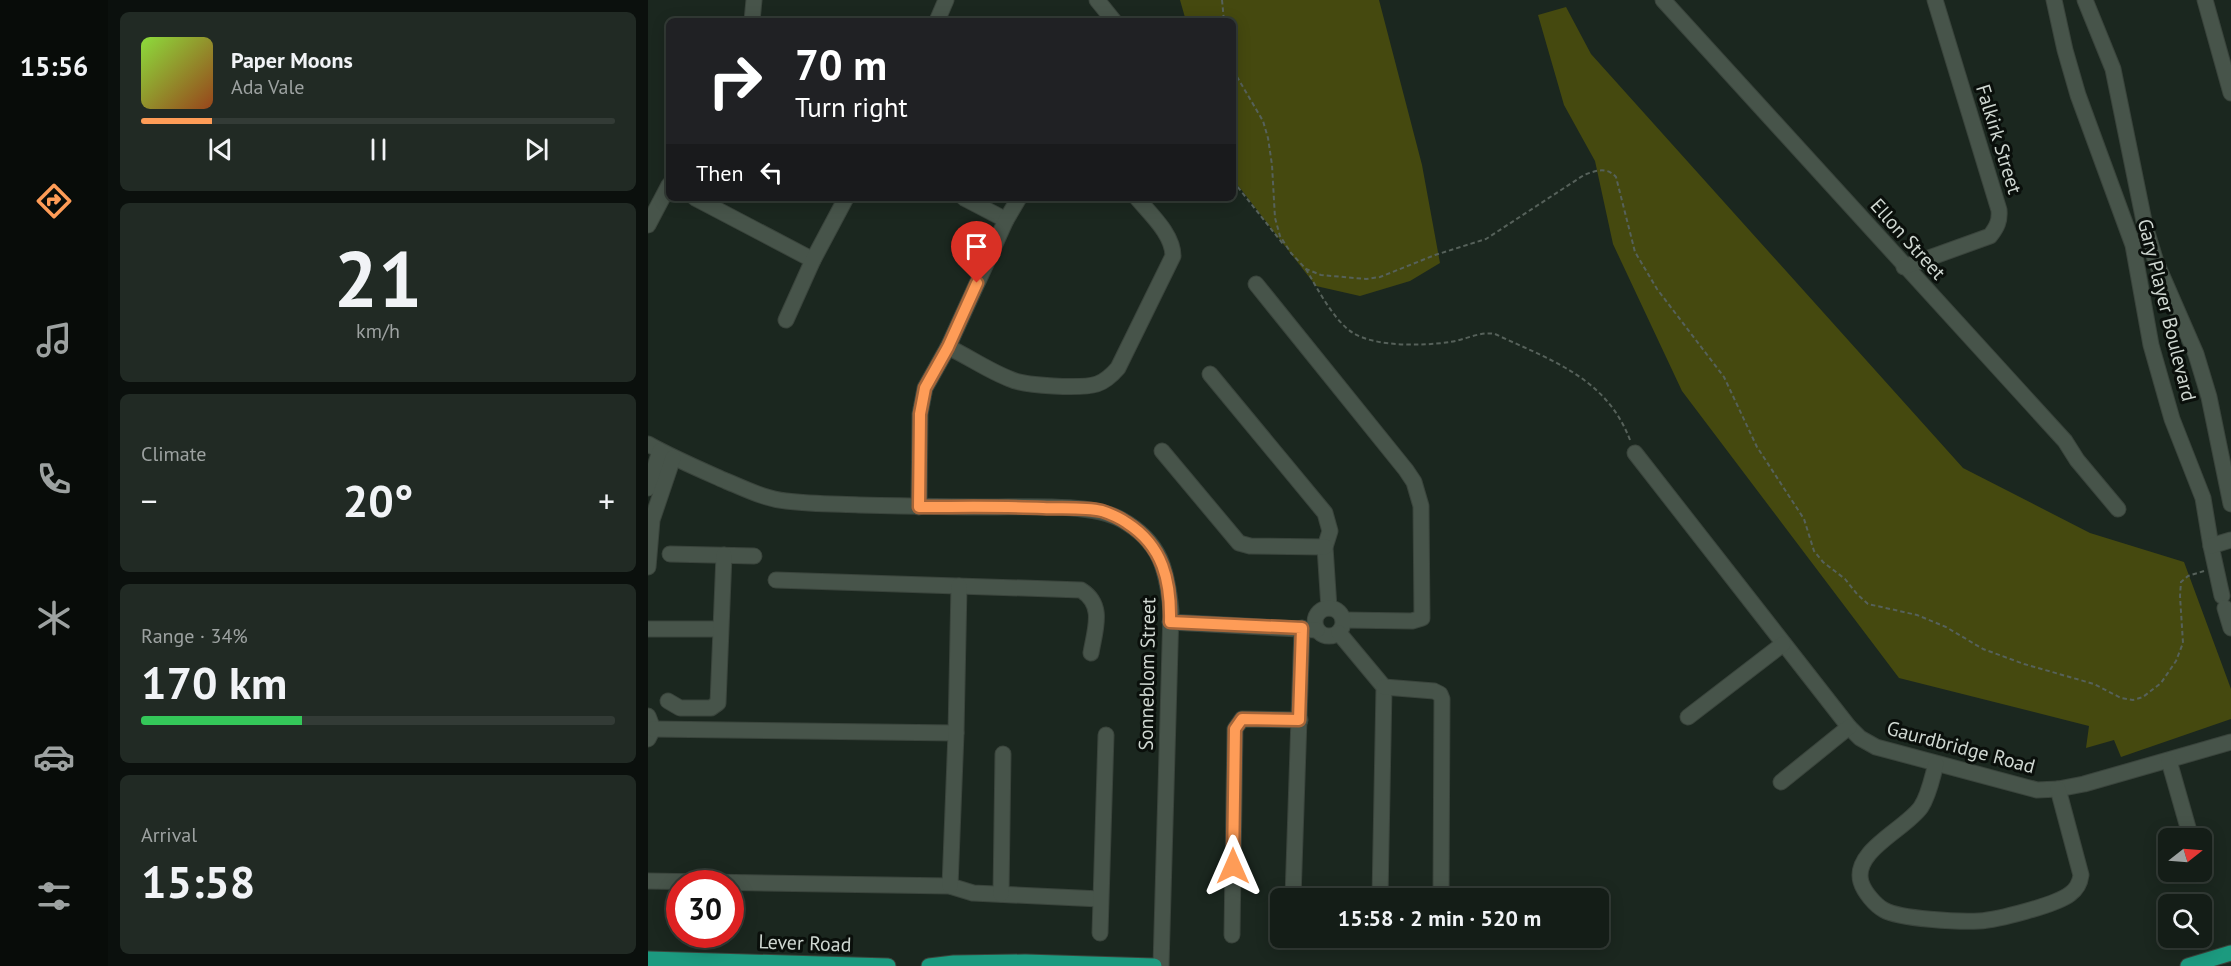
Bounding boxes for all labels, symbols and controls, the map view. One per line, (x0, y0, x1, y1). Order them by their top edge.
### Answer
text: 70 m (795, 37, 887, 92)
icon: right (696, 42, 774, 120)
text: Paper Moons (231, 46, 353, 74)
text: 15:56 (20, 49, 88, 83)
text: Ada Vale (231, 74, 304, 100)
street label: Falkirk Street (1970, 81, 2028, 197)
text: Turn right (795, 90, 908, 124)
icon: previous (204, 133, 237, 166)
icon: pause (362, 133, 395, 166)
icon: next (520, 133, 553, 166)
icon: left (755, 156, 788, 189)
text: Then (696, 159, 743, 187)
icon: directions (33, 180, 75, 222)
street label: Ellon Street (1865, 193, 1951, 285)
street label: Gary Player Boulevard (2132, 216, 2202, 404)
pin (951, 221, 1002, 283)
text: 21 (334, 228, 422, 329)
icon: arrive (960, 230, 993, 263)
text: km/h (356, 318, 400, 344)
icon: music (33, 319, 75, 361)
text: Climate (141, 441, 207, 467)
icon: phone (33, 458, 75, 500)
text: 20° (343, 471, 413, 529)
text: − (141, 479, 158, 522)
text: + (598, 479, 615, 522)
icon: climate (33, 597, 75, 639)
street label: Sonneblom Street (1133, 597, 1161, 751)
text: Range · 34% (141, 623, 248, 649)
text: 170 km (141, 653, 287, 711)
street label: Gaurdbridge Road (1884, 715, 2038, 779)
icon: car (33, 736, 75, 778)
text: Arrival (141, 822, 197, 848)
north arrow (2158, 828, 2212, 882)
map controls (2158, 828, 2212, 948)
position arrow (1201, 834, 1265, 898)
text: 15:58 (141, 852, 255, 910)
speed limit sign: 30 (666, 870, 744, 948)
icon: filters (33, 875, 75, 917)
button: search (2158, 894, 2212, 948)
text: 15:58 · 2 min · 520 m (1338, 904, 1541, 932)
street label: Lever Road (758, 928, 852, 958)

